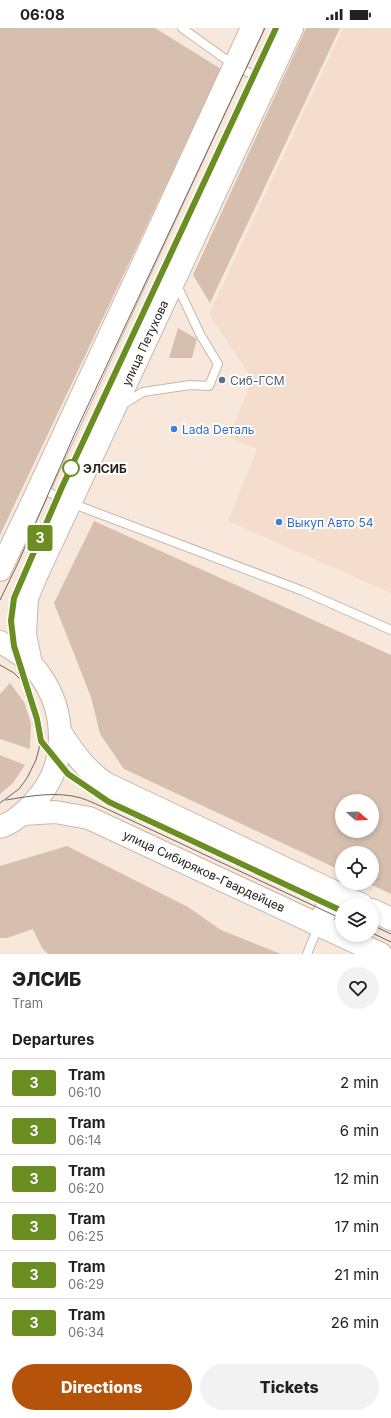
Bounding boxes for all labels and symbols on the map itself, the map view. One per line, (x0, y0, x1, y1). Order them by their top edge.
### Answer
street label: улица Петухова (119, 298, 171, 388)
place label: Сиб-ГСМ (230, 373, 285, 388)
marker: Сиб-ГСМ (217, 375, 227, 385)
place label: Lada Dеталь (182, 422, 255, 437)
marker: Lada Dеталь (169, 424, 179, 434)
marker: ЭЛСИБ (62, 459, 80, 477)
place label: ЭЛСИБ (83, 461, 127, 476)
place label: Выкуп Авто 54 (287, 515, 374, 530)
marker: Выкуп Авто 54 (274, 517, 284, 527)
line badge: 3 (27, 525, 53, 551)
north arrow (335, 794, 379, 838)
street label: улица Сибиряков-Гвардейцев (121, 827, 288, 915)

